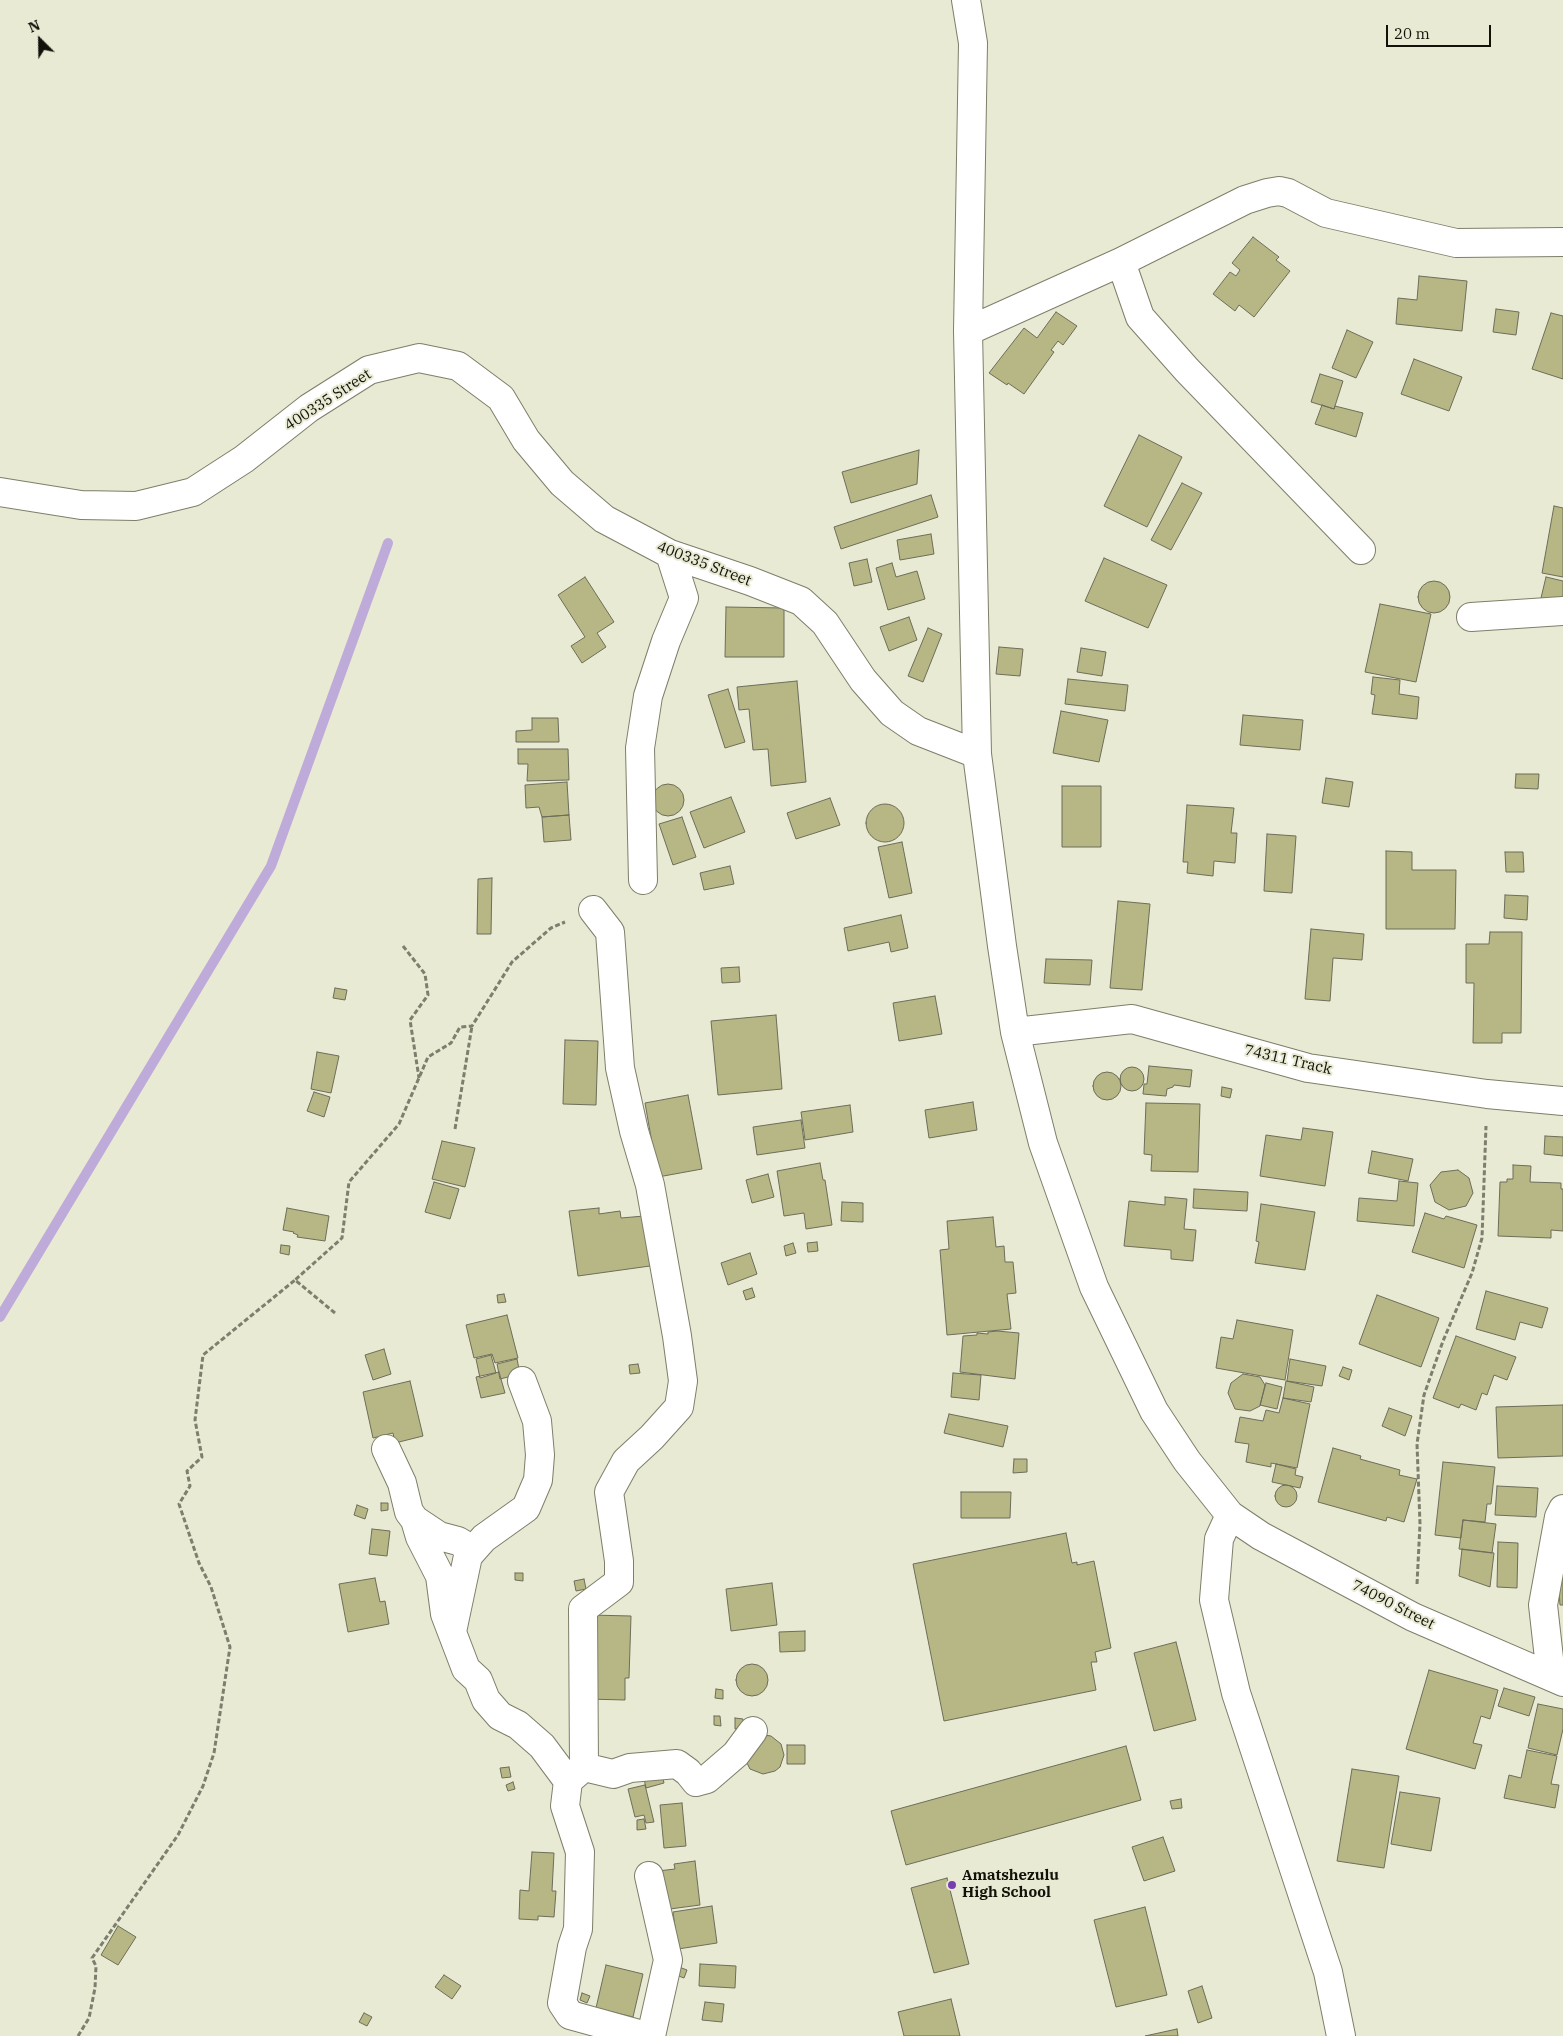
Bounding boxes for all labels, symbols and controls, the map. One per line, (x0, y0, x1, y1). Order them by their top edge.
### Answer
north arrow (15, 15, 65, 65)
scale bar (1388, 15, 1493, 47)
text: N (26, 16, 43, 37)
text: 20 m (1394, 24, 1430, 43)
street label: 400335 Street (281, 365, 375, 435)
street label: 400335 Street (654, 538, 754, 590)
street label: 74311 Track (1242, 1041, 1334, 1079)
street label: 74090 Street (1349, 1576, 1437, 1634)
place label: Amatshezulu High School (962, 1867, 1059, 1902)
marker: Amatshezulu High School (946, 1879, 958, 1891)

